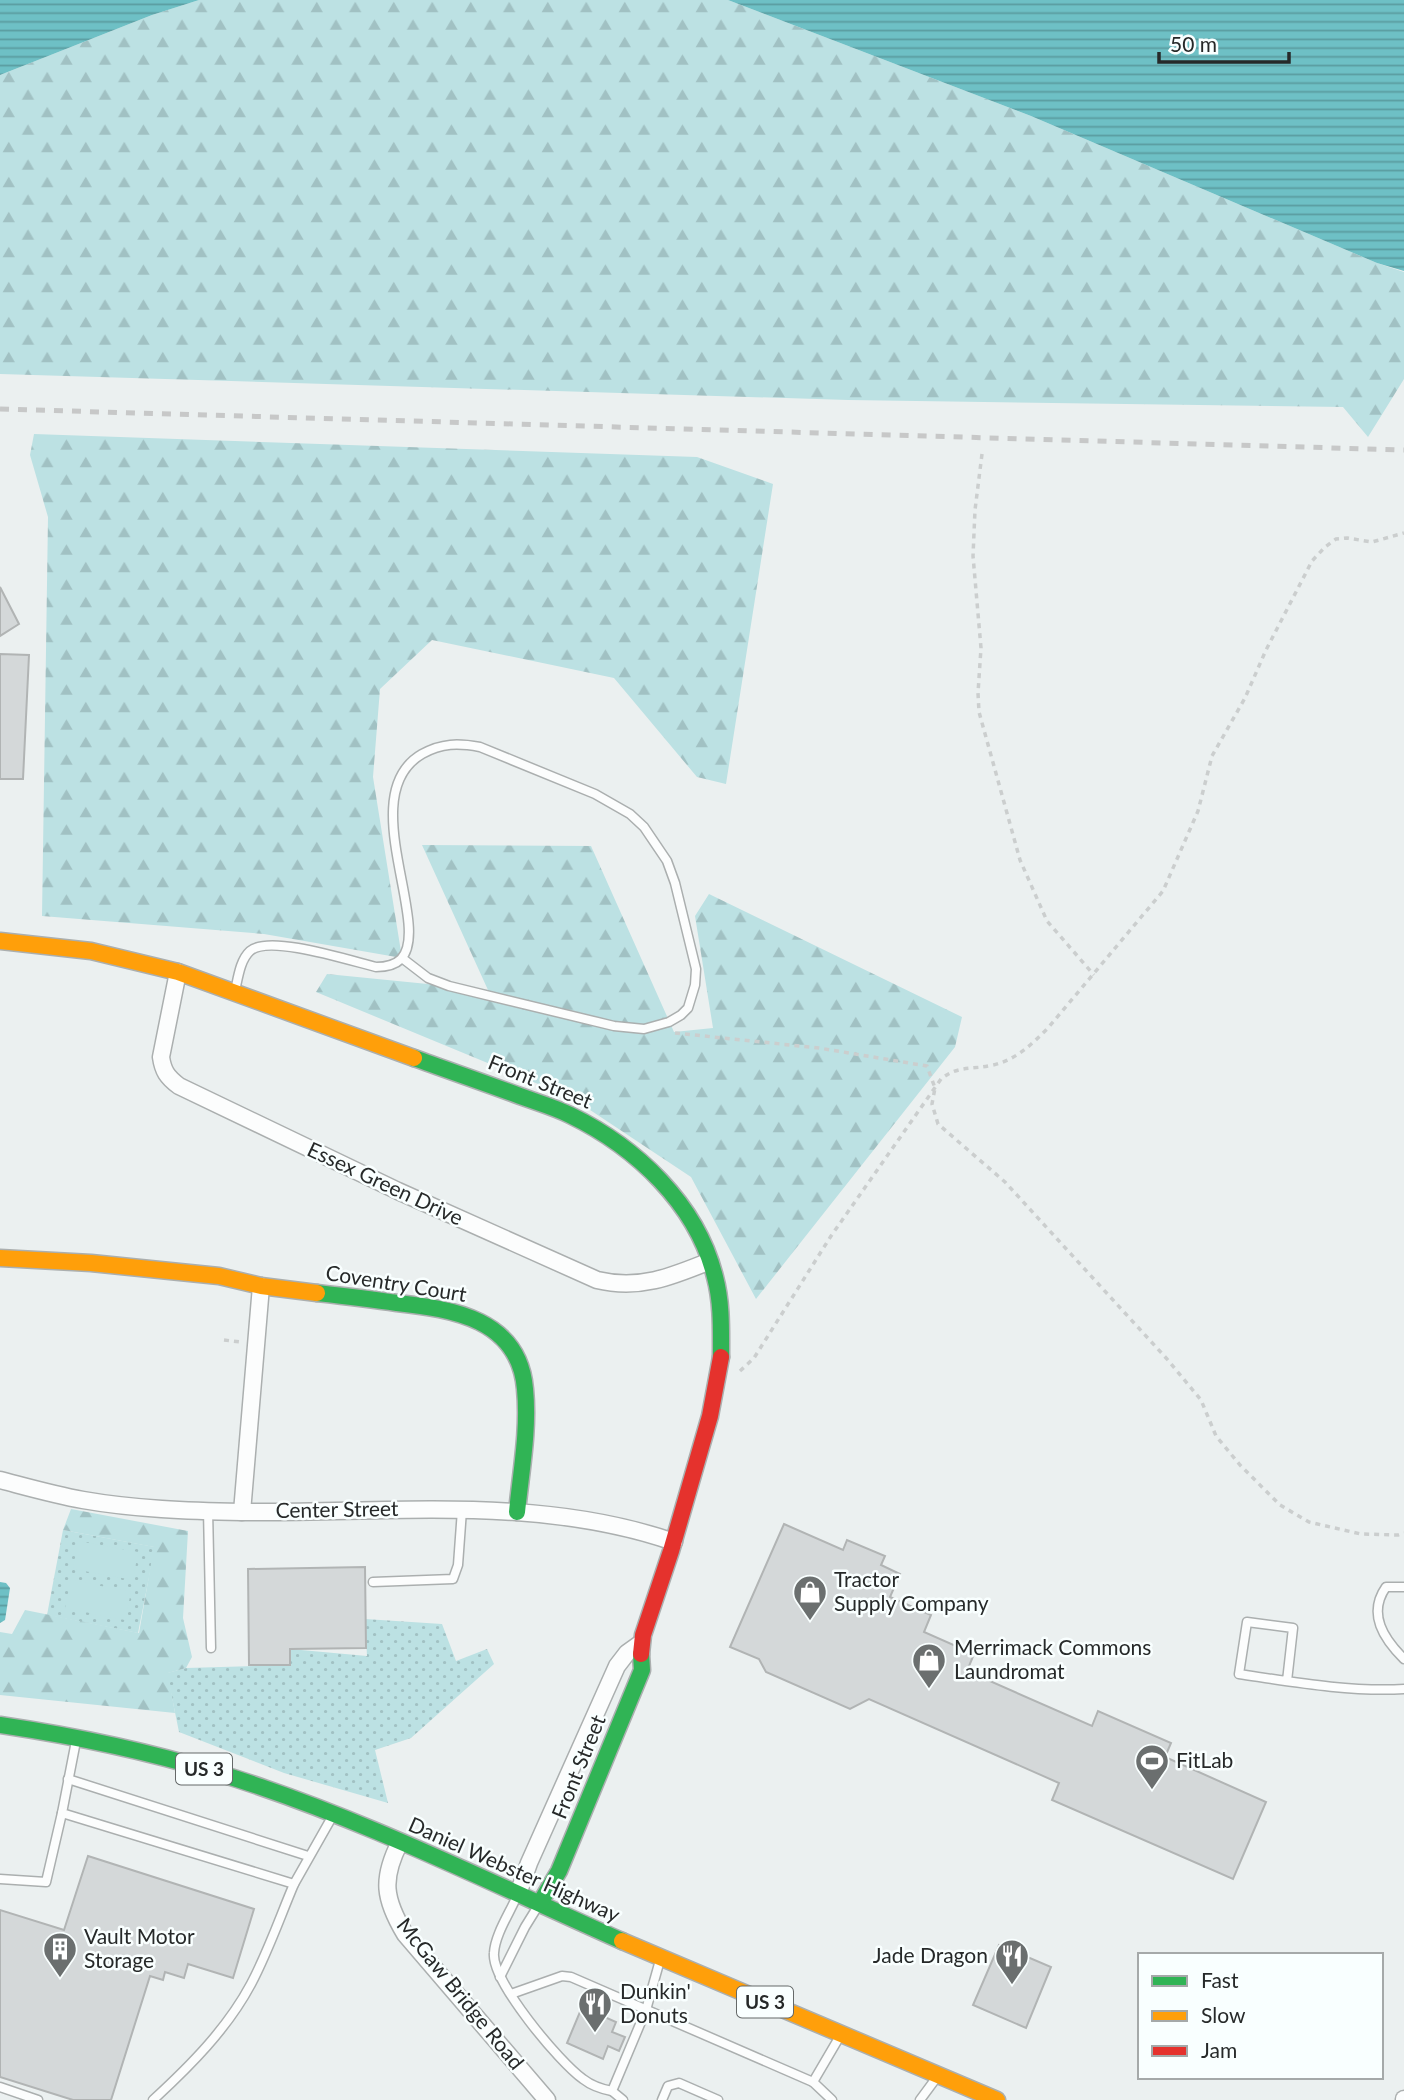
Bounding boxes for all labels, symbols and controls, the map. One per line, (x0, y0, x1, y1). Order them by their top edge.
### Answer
scale bar (1159, 21, 1288, 65)
text: 50 m (1170, 31, 1217, 56)
street label: Front Street (485, 1048, 597, 1113)
street label: Essex Green Drive (304, 1136, 467, 1230)
street label: Coventry Court (324, 1259, 469, 1306)
street label: Center Street (275, 1495, 399, 1522)
place label: Tractor Supply Company (834, 1566, 989, 1615)
shop icon: Tractor Supply Company (791, 1573, 829, 1622)
place label: Merrimack Commons Laundromat (954, 1634, 1151, 1683)
shop icon: Merrimack Commons Laundromat (910, 1641, 948, 1690)
street label: Front Street (545, 1710, 610, 1822)
sports icon: FitLab (1133, 1742, 1171, 1791)
place label: FitLab (1176, 1747, 1233, 1772)
road number: US 3 (176, 1754, 232, 1784)
street label: Daniel Webster Highway (405, 1811, 624, 1927)
street label: McGaw Bridge Road (392, 1912, 530, 2074)
place label: Vault Motor Storage (84, 1923, 195, 1972)
building icon: Vault Motor Storage (41, 1930, 79, 1979)
restaurant icon: Jade Dragon (993, 1937, 1031, 1986)
place label: Jade Dragon (873, 1942, 988, 1967)
legend (1138, 1953, 1383, 2079)
text: Fast (1201, 1967, 1239, 1992)
place label: Dunkin' Donuts (620, 1978, 691, 2027)
restaurant icon: Dunkin' Donuts (576, 1985, 614, 2034)
road number: US 3 (737, 1986, 793, 2018)
text: Slow (1201, 2002, 1246, 2027)
text: Jam (1201, 2037, 1237, 2062)

